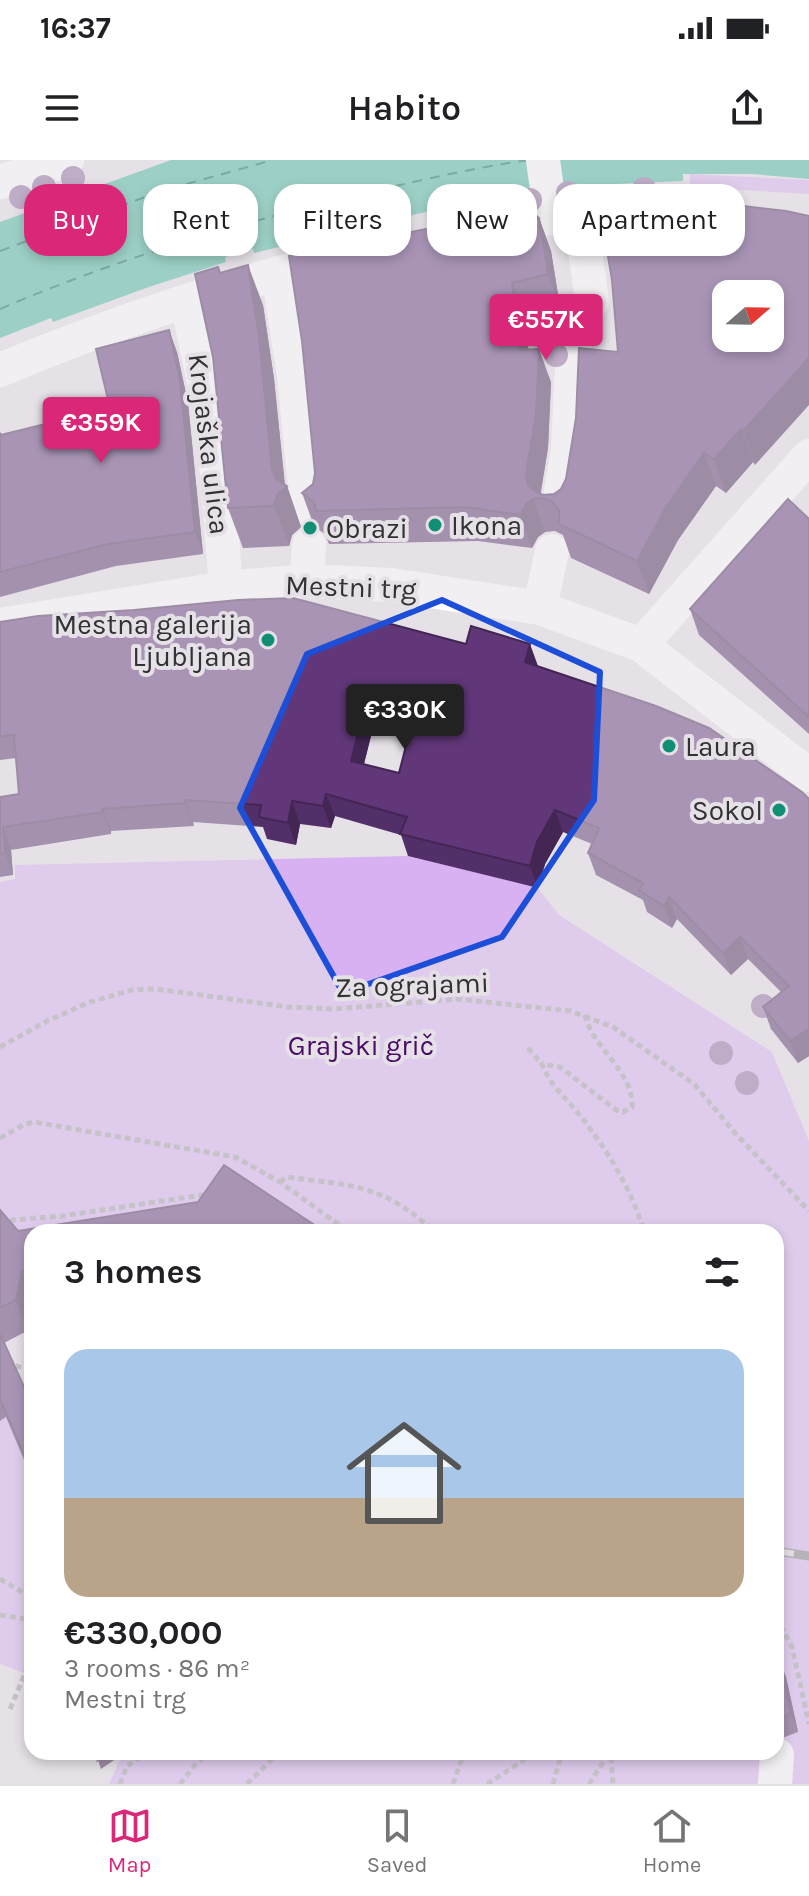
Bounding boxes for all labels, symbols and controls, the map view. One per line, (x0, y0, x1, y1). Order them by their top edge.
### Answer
text: 16:37 (40, 10, 111, 46)
icon: menu (40, 86, 84, 130)
icon: share (725, 86, 769, 130)
text: Habito (348, 87, 461, 129)
chip: Buy (24, 184, 127, 256)
chip: Rent (143, 184, 258, 256)
chip: Filters (274, 184, 411, 256)
chip: New (427, 184, 537, 256)
chip: Apartment (553, 184, 745, 256)
north arrow (712, 280, 784, 352)
map controls (712, 280, 784, 352)
pin: €557K (490, 294, 602, 362)
text: €557K (508, 304, 584, 335)
street label: Krojaška ulica (182, 352, 236, 536)
pin: €359K (45, 397, 157, 465)
text: €359K (61, 407, 141, 438)
place label: Ikona (451, 509, 522, 542)
place label: Obrazi (326, 512, 408, 545)
marker: Ikona (426, 516, 444, 534)
marker: Obrazi (301, 519, 319, 537)
street label: Mestni trg (285, 568, 417, 606)
place label: Mestna galerija Ljubljana (54, 608, 252, 673)
marker: Mestna galerija Ljubljana (259, 631, 277, 649)
pin: €330K (349, 684, 461, 752)
text: €330K (364, 694, 446, 725)
place label: Laura (685, 730, 756, 763)
marker: Laura (660, 737, 678, 755)
place label: Sokol (692, 794, 763, 827)
marker: Sokol (770, 801, 788, 819)
street label: Za ograjami (334, 966, 490, 1004)
park label: Grajski grič (288, 1029, 434, 1062)
icon: filters (700, 1250, 744, 1294)
text: 3 homes (64, 1252, 202, 1292)
icon: home (332, 1401, 476, 1545)
text: €330,000 (64, 1613, 222, 1653)
text: 3 rooms · 86 m² (64, 1653, 250, 1684)
text: Mestni trg (64, 1684, 186, 1715)
tab: Map (108, 1804, 152, 1878)
tab: Saved (367, 1804, 428, 1878)
tab: Home (643, 1804, 701, 1878)

